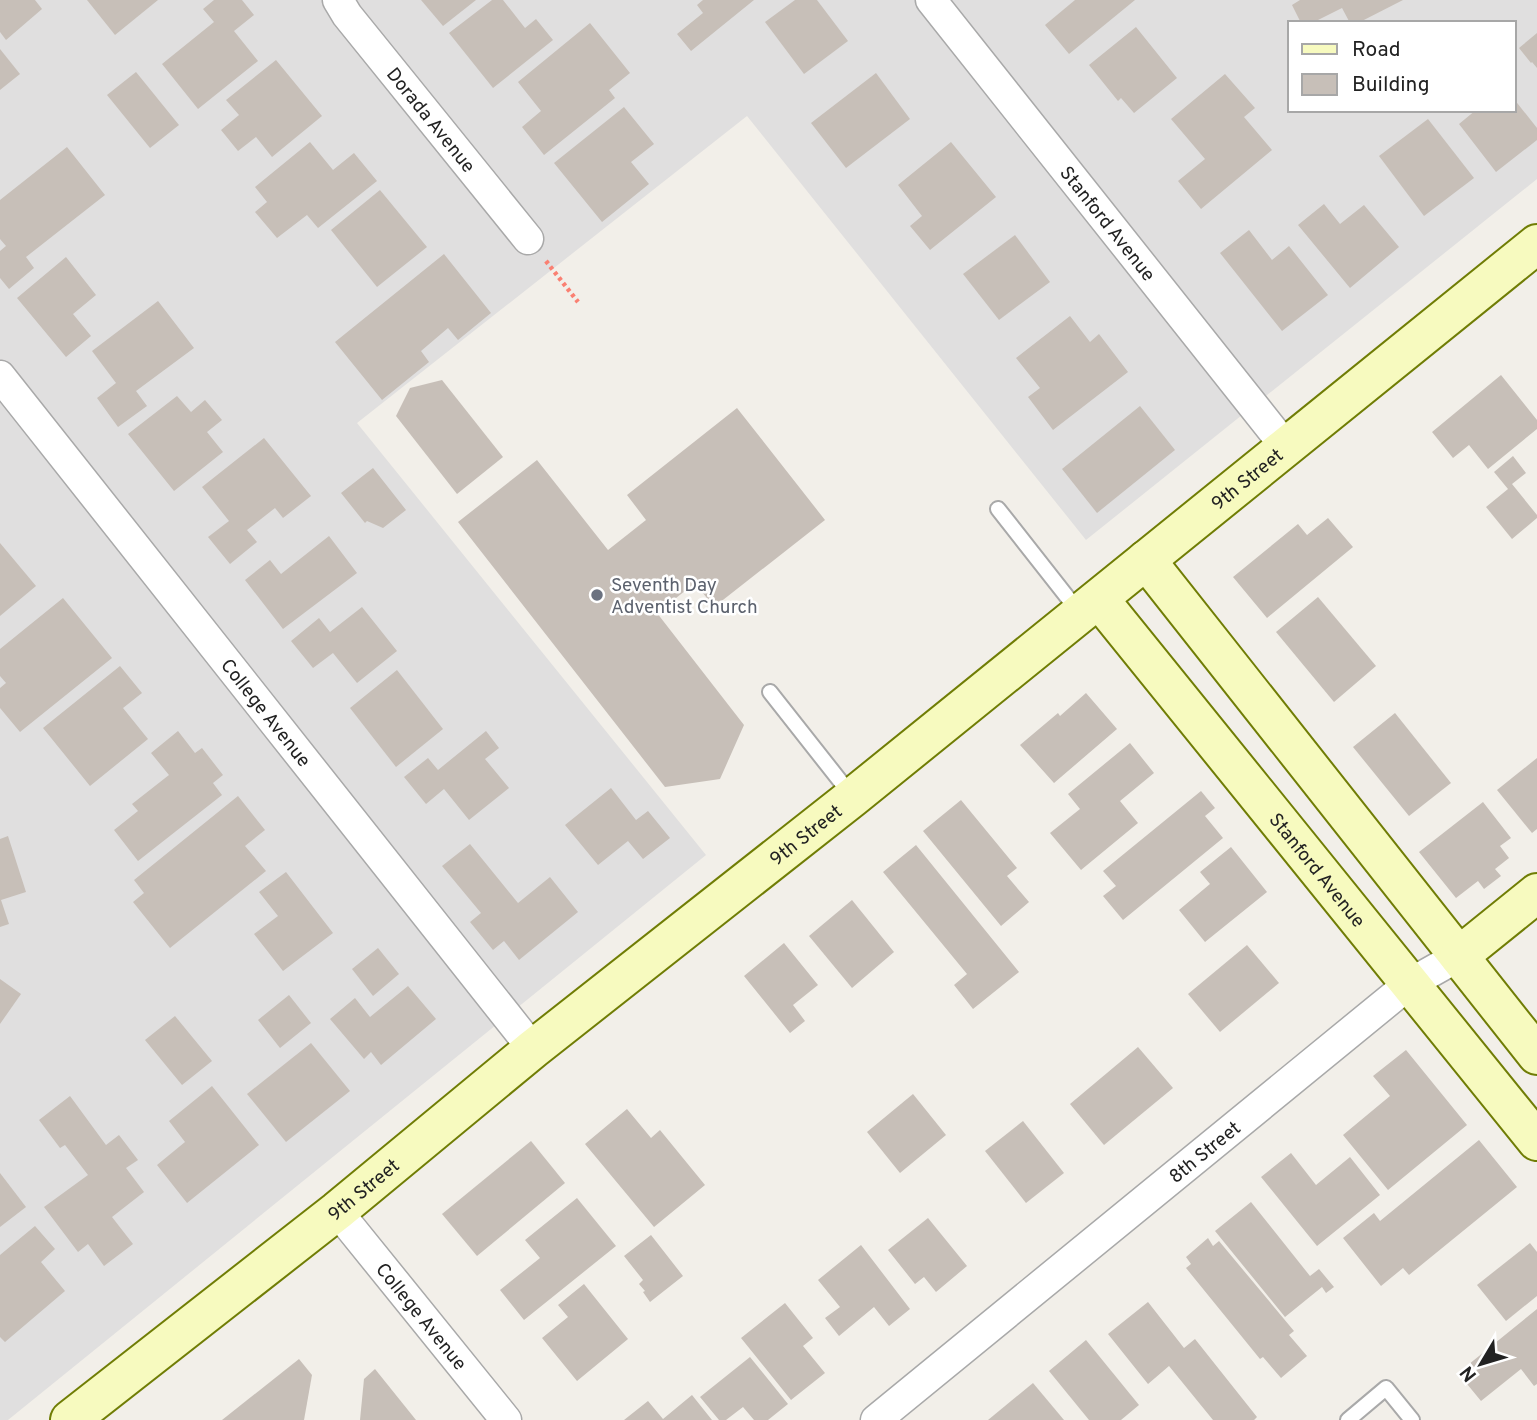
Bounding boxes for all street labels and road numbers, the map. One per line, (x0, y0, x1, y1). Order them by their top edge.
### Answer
street label: Dorada Avenue (380, 63, 480, 178)
street label: Stanford Avenue (1054, 162, 1160, 287)
street label: 9th Street (1207, 444, 1289, 516)
street label: College Avenue (214, 654, 315, 773)
street label: 9th Street (765, 800, 848, 872)
street label: Stanford Avenue (1263, 809, 1370, 933)
street label: 8th Street (1165, 1117, 1246, 1189)
street label: 9th Street (324, 1154, 405, 1228)
street label: College Avenue (370, 1258, 471, 1376)

